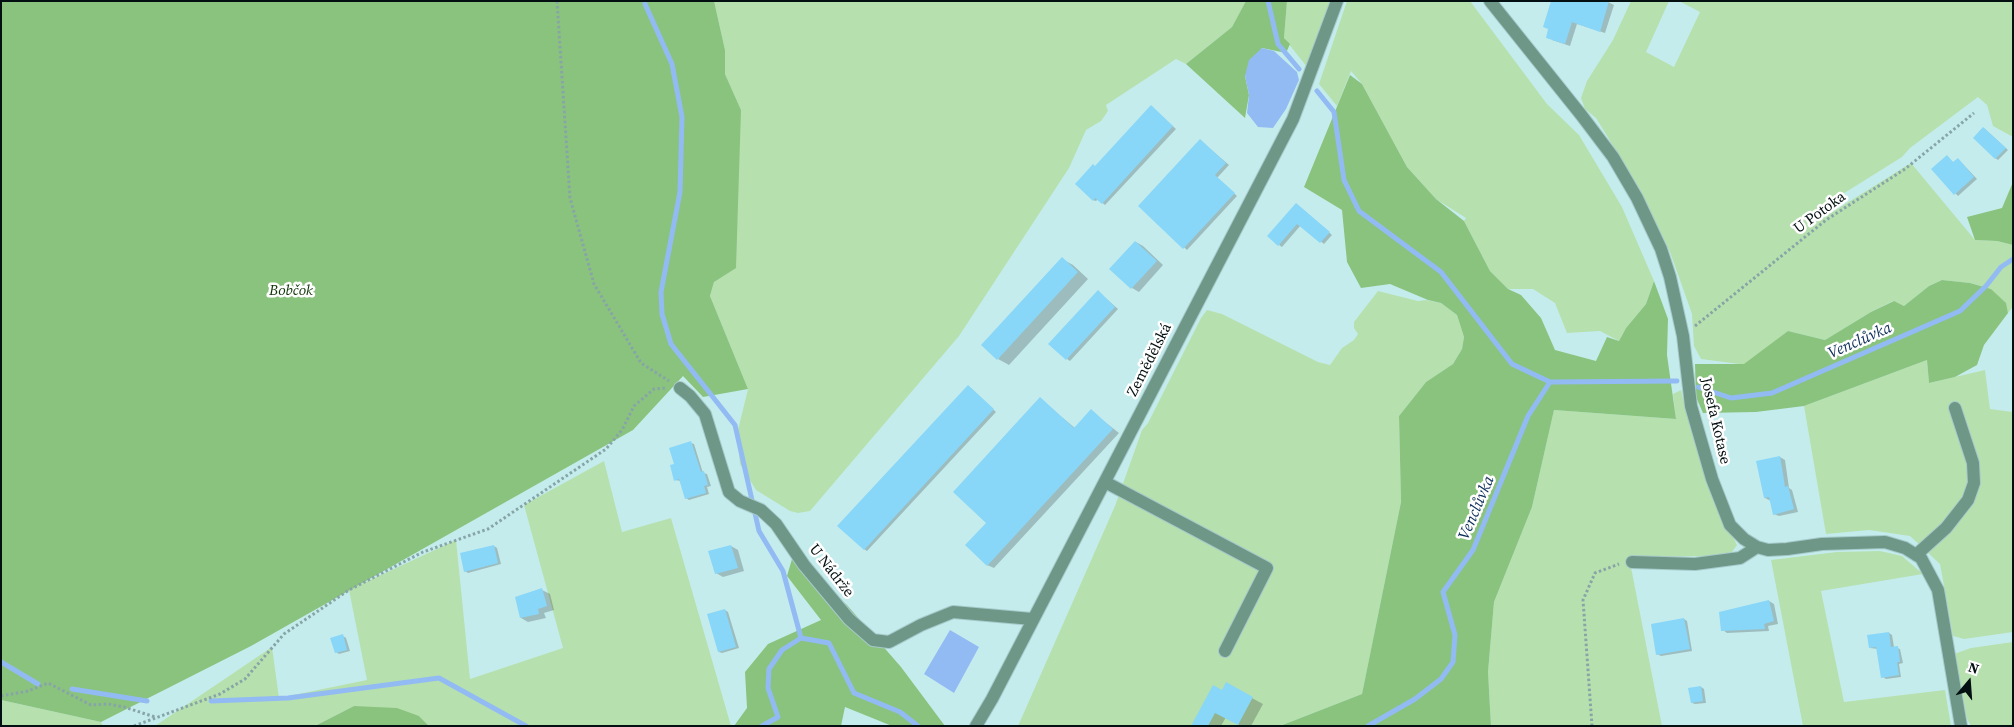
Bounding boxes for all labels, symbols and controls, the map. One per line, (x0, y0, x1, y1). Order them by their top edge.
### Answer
street label: U Potoka (1791, 188, 1849, 238)
park label: Bobčok (269, 282, 313, 300)
water label: Venclůvka (1825, 318, 1895, 364)
street label: Zemědělská (1124, 320, 1176, 400)
street label: Josefa Kotase (1696, 376, 1734, 466)
water label: Venclůvka (1455, 473, 1499, 543)
street label: U Nádrže (805, 541, 857, 601)
north arrow (1944, 657, 1994, 707)
text: N (1966, 657, 1982, 679)

